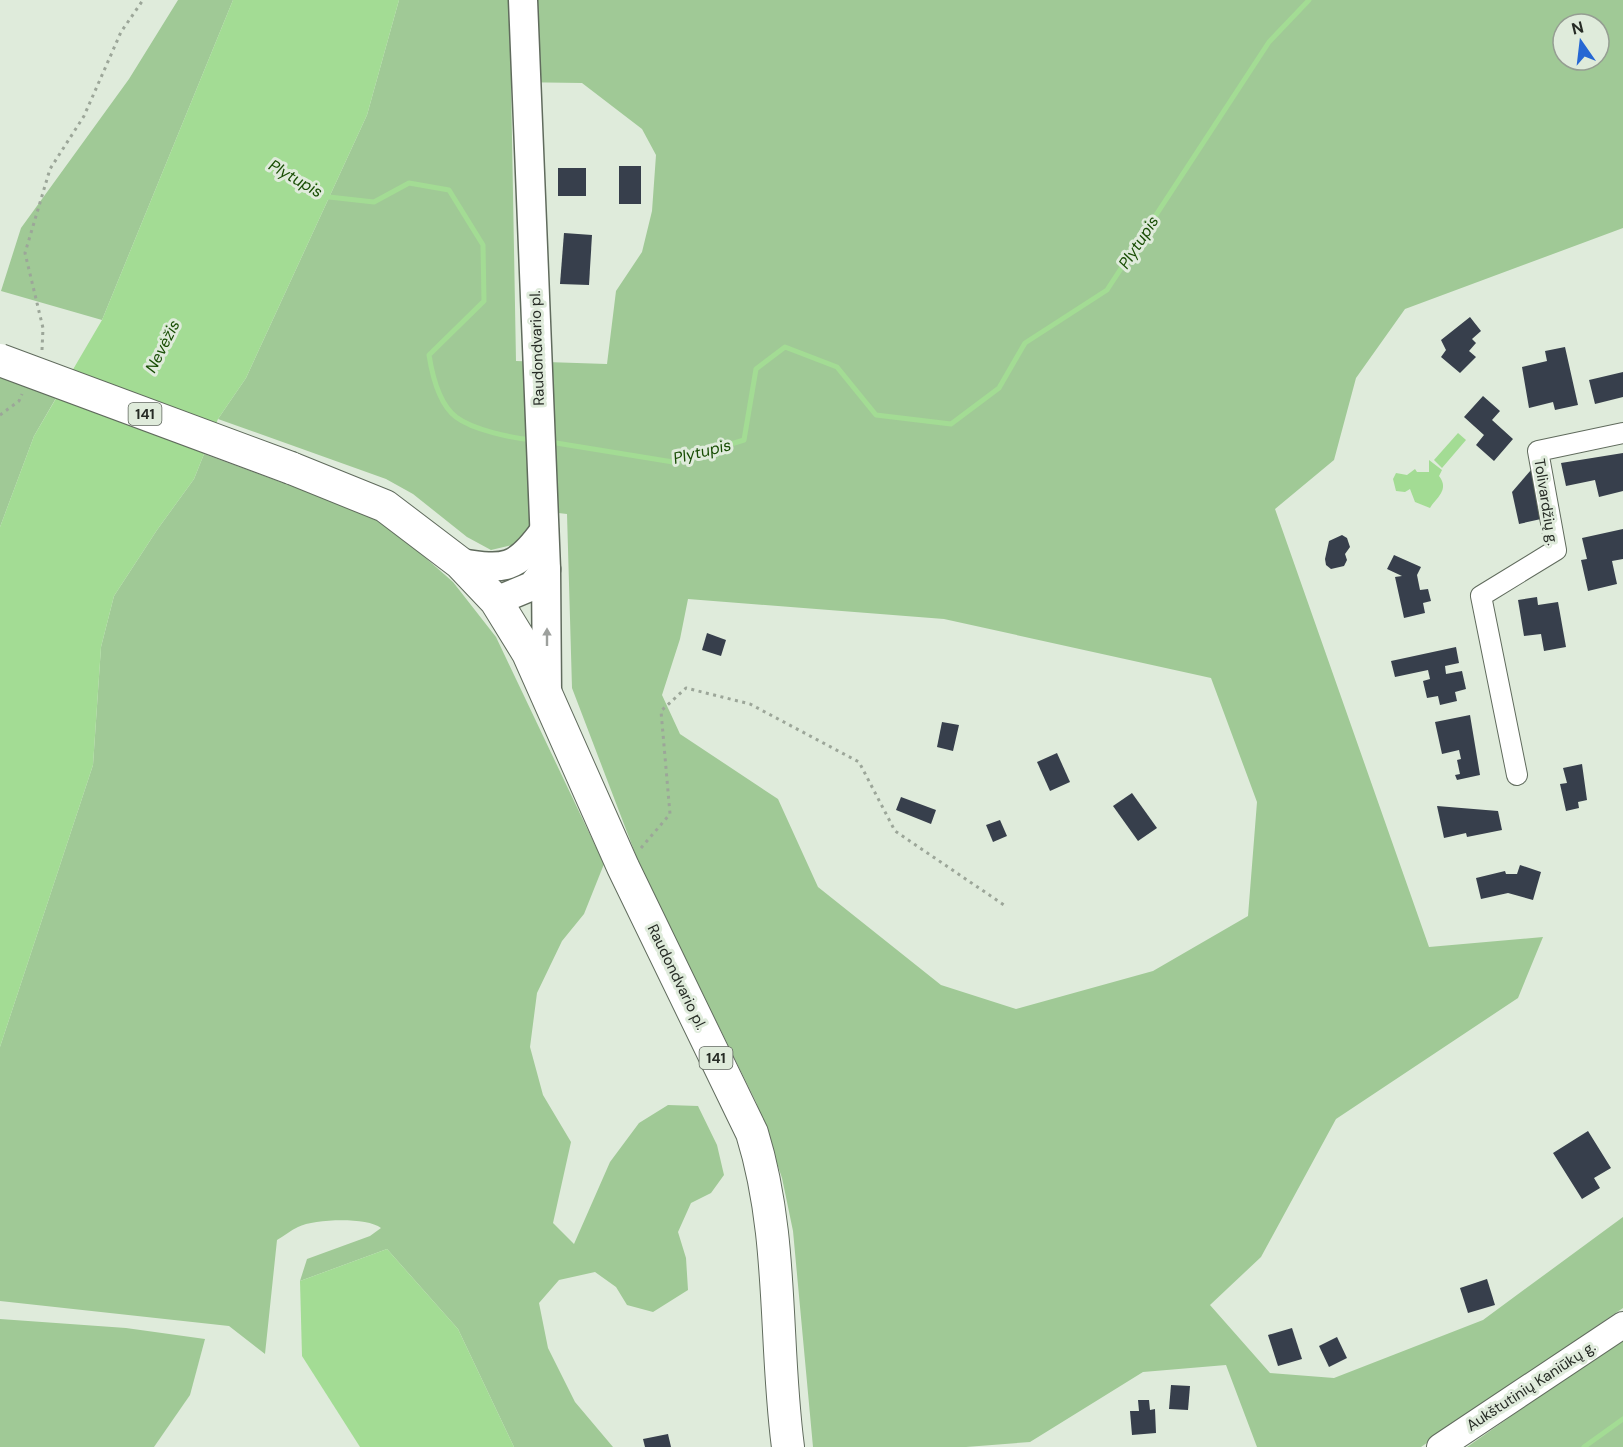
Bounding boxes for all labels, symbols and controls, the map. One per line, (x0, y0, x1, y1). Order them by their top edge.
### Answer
north arrow (1551, 12, 1611, 72)
text: N (1569, 16, 1586, 40)
water label: Plytupis (265, 155, 327, 202)
water label: Plytupis (1114, 212, 1163, 273)
street label: Raudondvario pl. (525, 290, 549, 406)
water label: Nevėžis (140, 316, 185, 376)
road number: 141 (128, 403, 162, 425)
water label: Plytupis (671, 434, 733, 469)
street label: Tolivardžių g. (1529, 457, 1563, 547)
one-way arrow (542, 628, 552, 647)
street label: Raudondvario pl. (643, 921, 711, 1033)
road number: 141 (700, 1047, 732, 1069)
street label: Aukštutinių Kaniūkų g. (1463, 1337, 1600, 1435)

